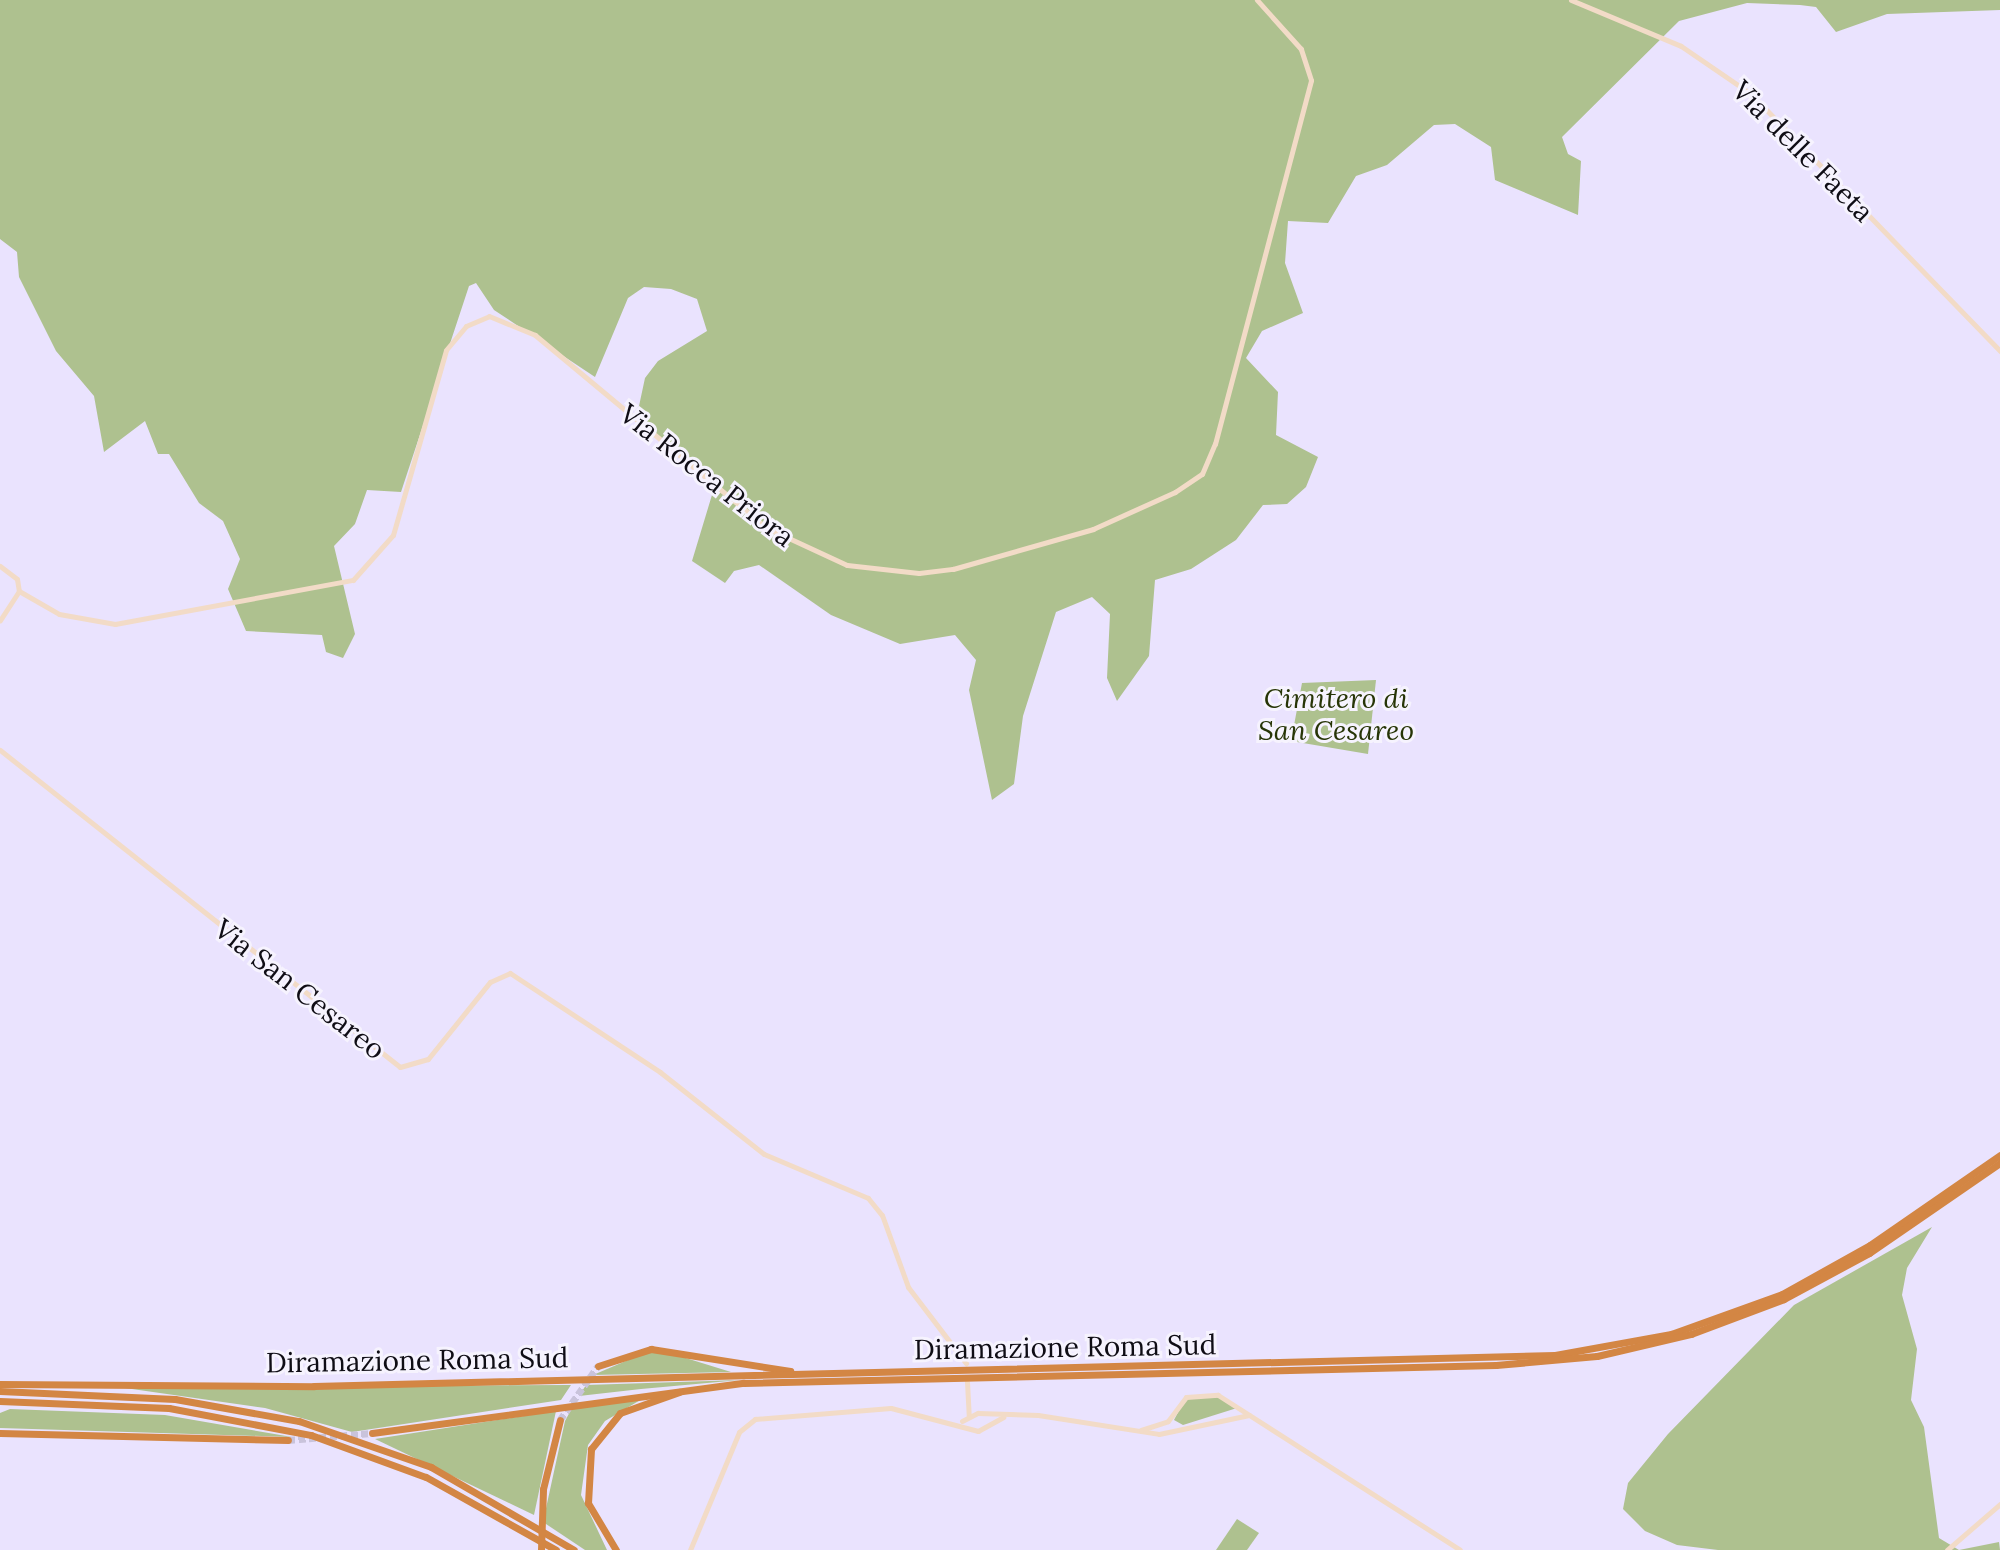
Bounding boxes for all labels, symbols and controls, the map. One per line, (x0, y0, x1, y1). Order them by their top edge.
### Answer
street label: Via delle Faeta (1725, 73, 1881, 229)
street label: Via Rocca Priora (613, 396, 801, 554)
park label: Cimitero di San Cesareo (1258, 681, 1414, 747)
street label: Via San Cesareo (208, 912, 392, 1066)
street label: Diramazione Roma Sud (914, 1328, 1216, 1366)
street label: Diramazione Roma Sud (266, 1341, 568, 1379)

